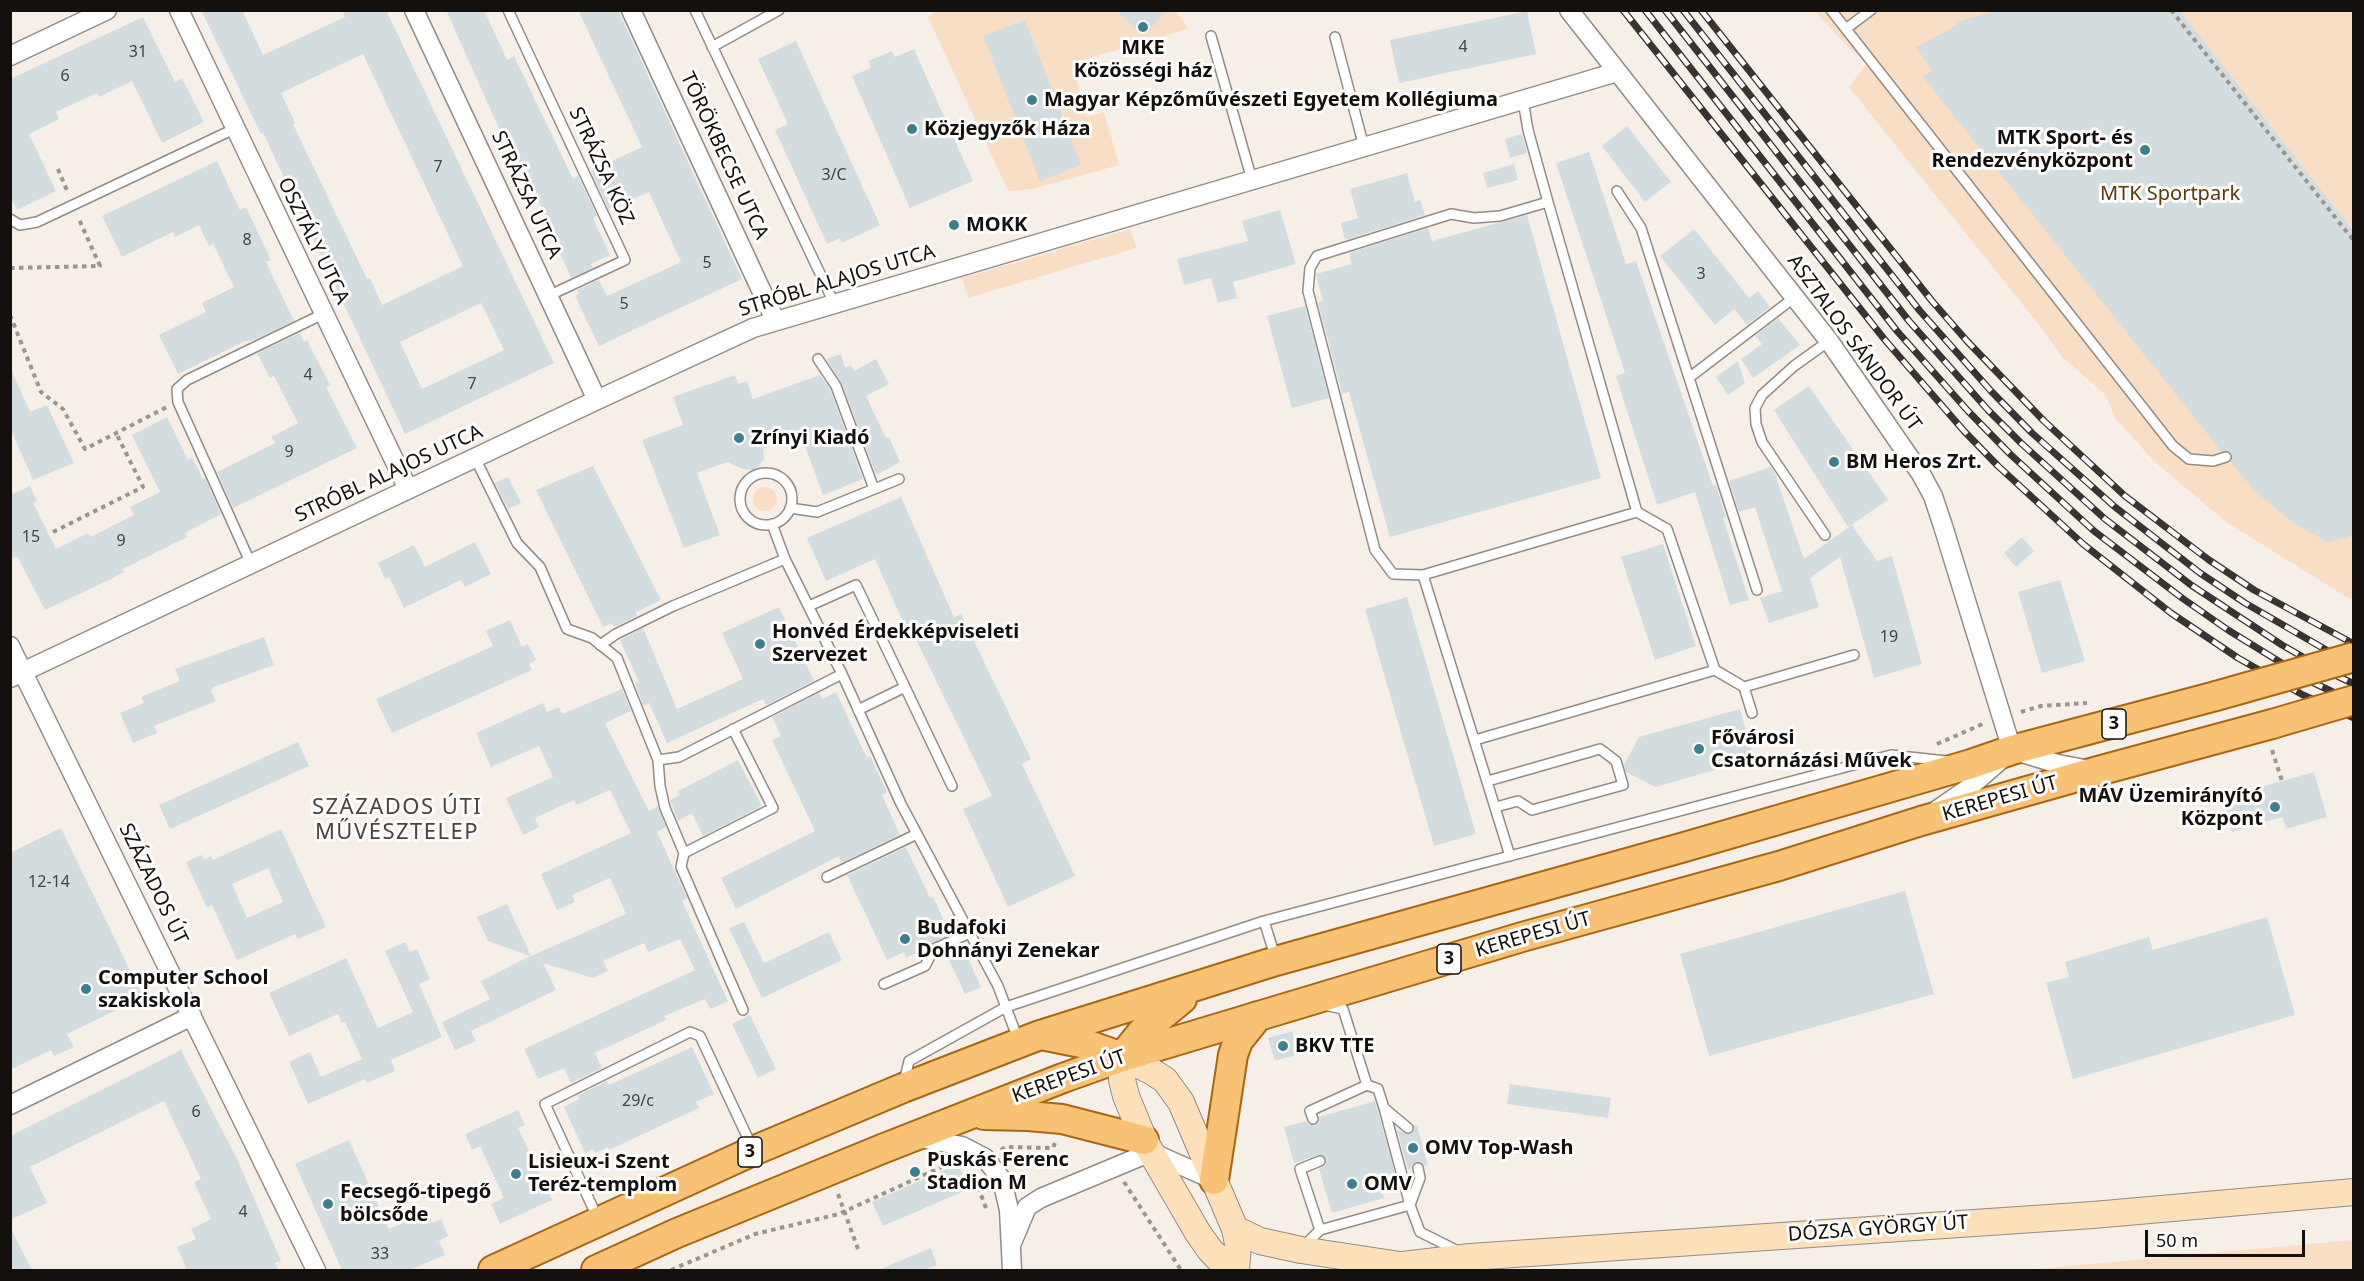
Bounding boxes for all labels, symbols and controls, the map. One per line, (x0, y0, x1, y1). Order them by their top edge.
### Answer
marker: MKE Közösségi ház (1136, 20, 1150, 34)
place label: MKE Közösségi ház (1074, 36, 1212, 83)
house number: 4 (1458, 37, 1468, 57)
house number: 31 (129, 42, 147, 62)
house number: 6 (60, 66, 70, 86)
street label: TÖRÖKBECSE UTCA (675, 69, 773, 243)
place label: Magyar Képzőművészeti Egyetem Kollégiuma (1044, 88, 1498, 112)
marker: Magyar Képzőművészeti Egyetem Kollégiuma (1025, 93, 1039, 107)
street label: STRÁZSA KÖZ (563, 104, 639, 228)
place label: Közjegyzők Háza (924, 117, 1090, 141)
marker: Közjegyzők Háza (905, 122, 919, 136)
place label: MTK Sport- és Rendezvényközpont (1932, 126, 2133, 173)
street label: STRÁZSA UTCA (486, 127, 566, 263)
marker: MTK Sport- és Rendezvényközpont (2138, 143, 2152, 157)
house number: 7 (433, 157, 443, 177)
house number: 3/C (821, 165, 847, 185)
street label: OSZTÁLY UTCA (272, 174, 354, 308)
park label: MTK Sportpark (2100, 182, 2240, 206)
place label: MOKK (966, 213, 1027, 237)
marker: MOKK (947, 218, 961, 232)
house number: 8 (242, 230, 252, 250)
street label: STRÓBL ALAJOS UTCA (736, 240, 938, 322)
street label: ASZTALOS SÁNDOR ÚT (1782, 250, 1926, 436)
house number: 5 (702, 253, 712, 273)
house number: 3 (1696, 264, 1706, 284)
house number: 5 (619, 294, 629, 314)
house number: 4 (303, 365, 313, 385)
house number: 7 (467, 374, 477, 394)
street label: STRÓBL ALAJOS UTCA (292, 420, 486, 528)
place label: Zrínyi Kiadó (751, 426, 869, 450)
marker: Zrínyi Kiadó (732, 431, 746, 445)
house number: 9 (284, 442, 294, 462)
place label: BM Heros Zrt. (1846, 450, 1982, 474)
marker: BM Heros Zrt. (1827, 455, 1841, 469)
house number: 15 (22, 527, 40, 547)
house number: 9 (116, 531, 126, 551)
place label: Honvéd Érdekképviseleti Szervezet (772, 620, 1019, 667)
house number: 19 (1880, 627, 1898, 647)
marker: Honvéd Érdekképviseleti Szervezet (753, 637, 767, 651)
road number: 3 (2102, 709, 2126, 739)
place label: Fővárosi Csatornázási Művek (1711, 726, 1912, 773)
marker: Fővárosi Csatornázási Művek (1692, 742, 1706, 756)
street label: KEREPESI ÚT (1940, 771, 2060, 827)
place label: MÁV Üzemirányító Központ (2078, 784, 2263, 831)
district label: SZÁZADOS ÚTI MŰVÉSZTELEP (312, 795, 482, 846)
marker: MÁV Üzemirányító Központ (2268, 800, 2282, 814)
street label: SZÁZADOS ÚT (113, 820, 193, 948)
house number: 12-14 (28, 872, 70, 892)
street label: KEREPESI ÚT (1473, 907, 1593, 963)
place label: Budafoki Dohnányi Zenekar (917, 916, 1099, 963)
marker: Budafoki Dohnányi Zenekar (898, 932, 912, 946)
road number: 3 (1437, 944, 1461, 974)
place label: Computer School szakiskola (98, 966, 269, 1013)
marker: Computer School szakiskola (79, 982, 93, 996)
place label: BKV TTE (1295, 1034, 1374, 1058)
marker: BKV TTE (1276, 1039, 1290, 1053)
street label: KEREPESI ÚT (1009, 1045, 1129, 1109)
house number: 29/c (622, 1091, 654, 1111)
house number: 6 (191, 1102, 201, 1122)
place label: OMV Top-Wash (1425, 1136, 1574, 1160)
road number: 3 (738, 1137, 762, 1167)
marker: OMV Top-Wash (1406, 1141, 1420, 1155)
place label: Puskás Ferenc Stadion M (927, 1148, 1069, 1195)
place label: Lisieux-i Szent Teréz-templom (528, 1150, 677, 1197)
marker: Puskás Ferenc Stadion M (908, 1165, 922, 1179)
marker: Lisieux-i Szent Teréz-templom (509, 1167, 523, 1181)
place label: OMV (1364, 1172, 1412, 1196)
marker: OMV (1345, 1177, 1359, 1191)
place label: Fecsegő-tipegő bölcsőde (340, 1180, 491, 1227)
marker: Fecsegő-tipegő bölcsőde (321, 1197, 335, 1211)
house number: 4 (238, 1202, 248, 1222)
street label: DÓZSA GYÖRGY ÚT (1787, 1211, 1969, 1247)
scale bar (2148, 1218, 2308, 1256)
text: 50 m (2156, 1228, 2198, 1252)
house number: 33 (371, 1244, 389, 1264)

